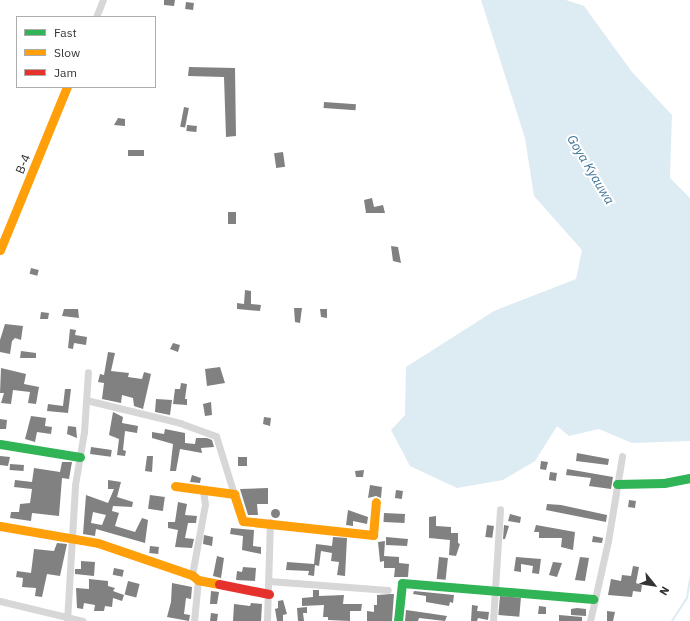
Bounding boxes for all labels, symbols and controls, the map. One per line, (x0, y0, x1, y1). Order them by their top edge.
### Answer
legend (16, 16, 156, 88)
text: Fast (54, 25, 77, 40)
text: Slow (54, 45, 80, 60)
text: Jam (54, 65, 77, 80)
water label: Goya Kyauwa (563, 132, 617, 208)
street label: B-4 (13, 152, 33, 176)
north arrow (634, 565, 674, 605)
text: N (656, 584, 672, 598)

